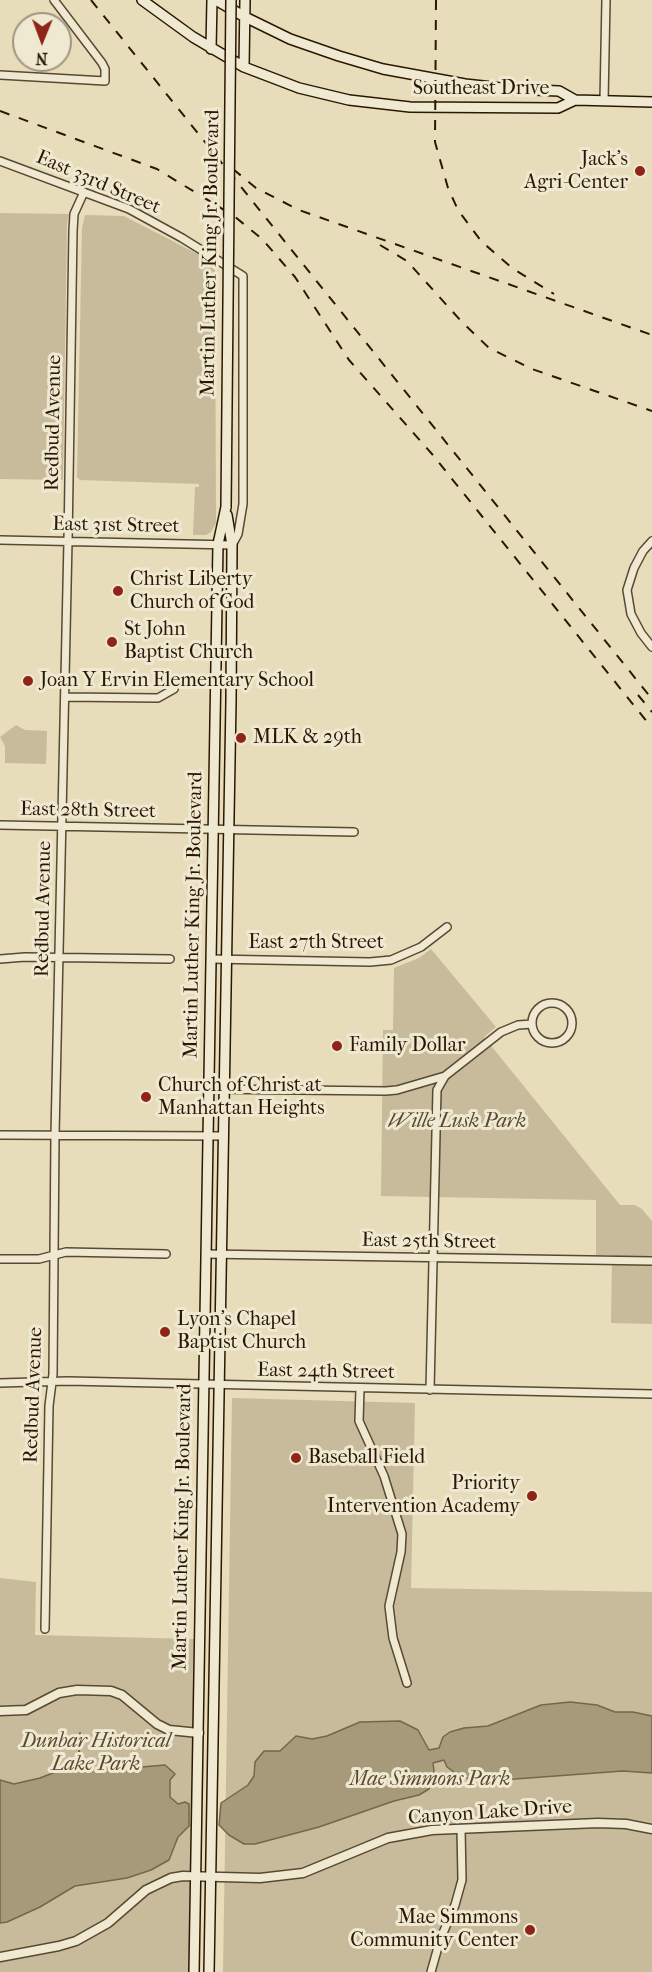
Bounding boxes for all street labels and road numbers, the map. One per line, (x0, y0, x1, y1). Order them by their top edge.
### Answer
street label: Southeast Drive (413, 77, 549, 101)
street label: Martin Luther King Jr. Boulevard (196, 109, 226, 397)
street label: East 33rd Street (32, 146, 164, 220)
street label: Redbud Avenue (41, 355, 67, 491)
street label: East 31st Street (52, 513, 180, 539)
street label: Martin Luther King Jr. Boulevard (179, 771, 209, 1059)
street label: East 28th Street (20, 798, 156, 824)
street label: Redbud Avenue (31, 841, 57, 977)
street label: East 27th Street (248, 931, 384, 955)
street label: East 25th Street (361, 1229, 497, 1255)
street label: Redbud Avenue (20, 1326, 48, 1464)
street label: East 24th Street (257, 1359, 395, 1385)
street label: Martin Luther King Jr. Boulevard (168, 1383, 198, 1671)
street label: Canyon Lake Drive (407, 1795, 573, 1831)

